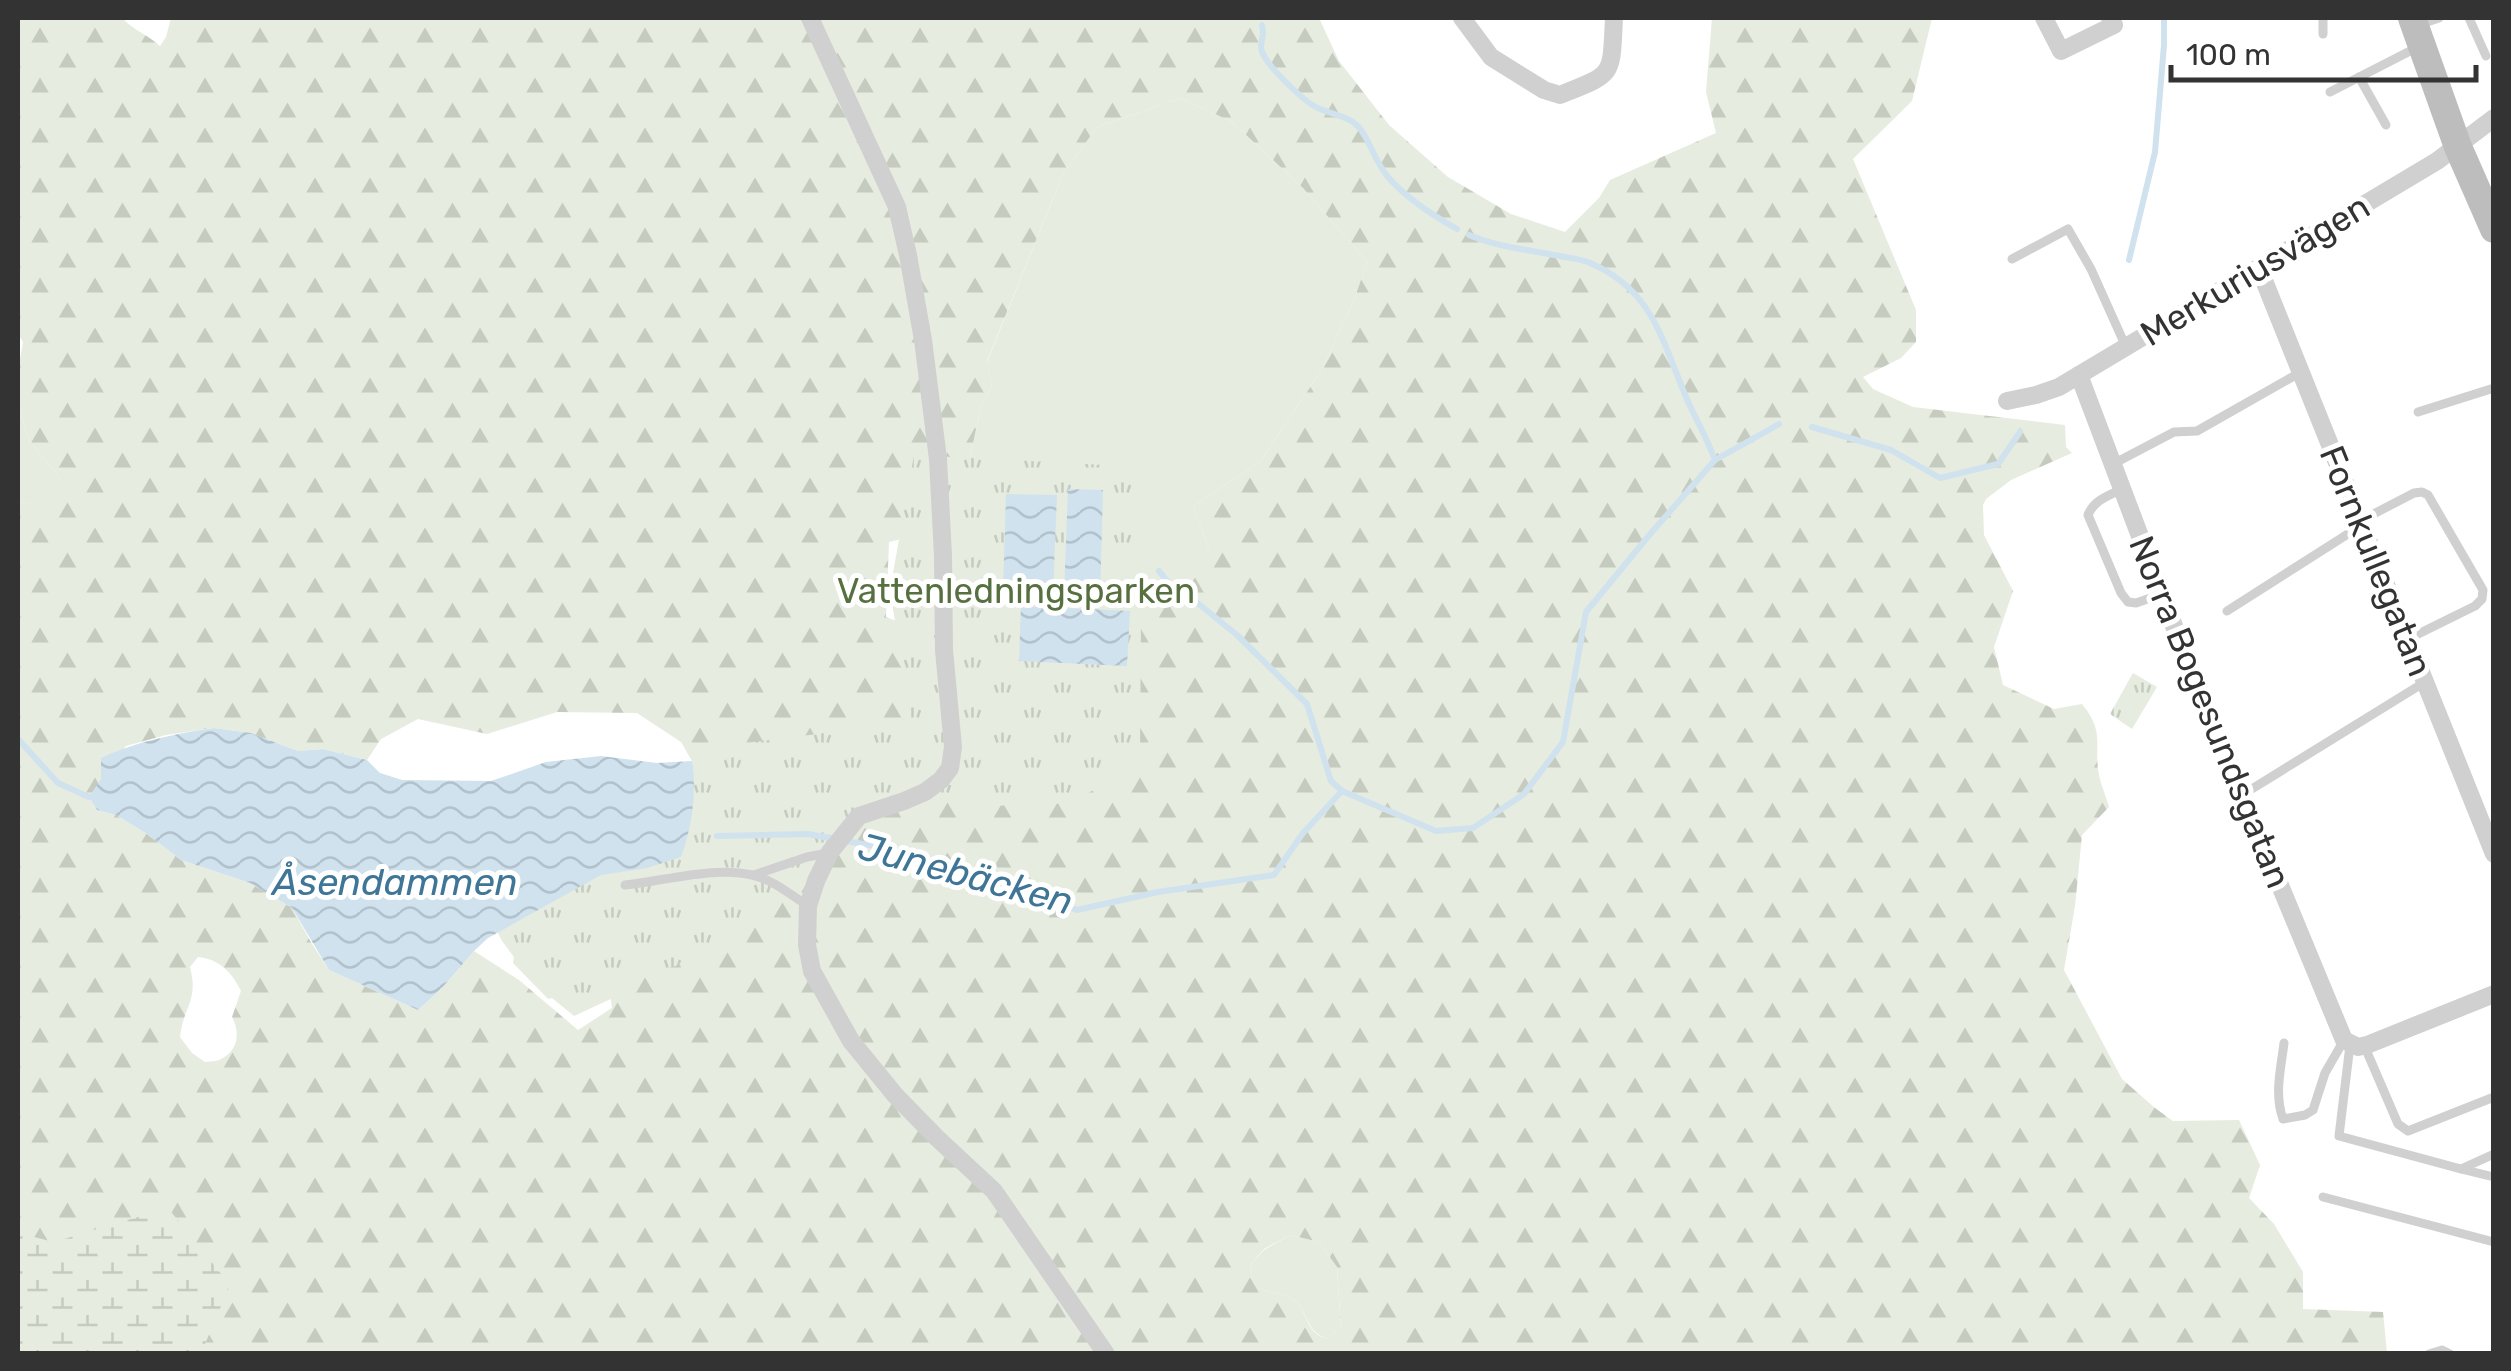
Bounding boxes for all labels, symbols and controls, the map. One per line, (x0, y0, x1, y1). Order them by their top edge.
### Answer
scale bar (2171, 20, 2476, 82)
text: 100 m (2186, 37, 2271, 73)
street label: Merkuriusvägen (2133, 185, 2377, 355)
street label: Fornkullegatan (2311, 440, 2441, 682)
street label: Norra Bogesundsgatan (2120, 530, 2300, 894)
park label: Vattenledningsparken (837, 570, 1195, 612)
water label: Junebäcken (854, 823, 1078, 925)
water label: Åsendammen (270, 859, 518, 905)

